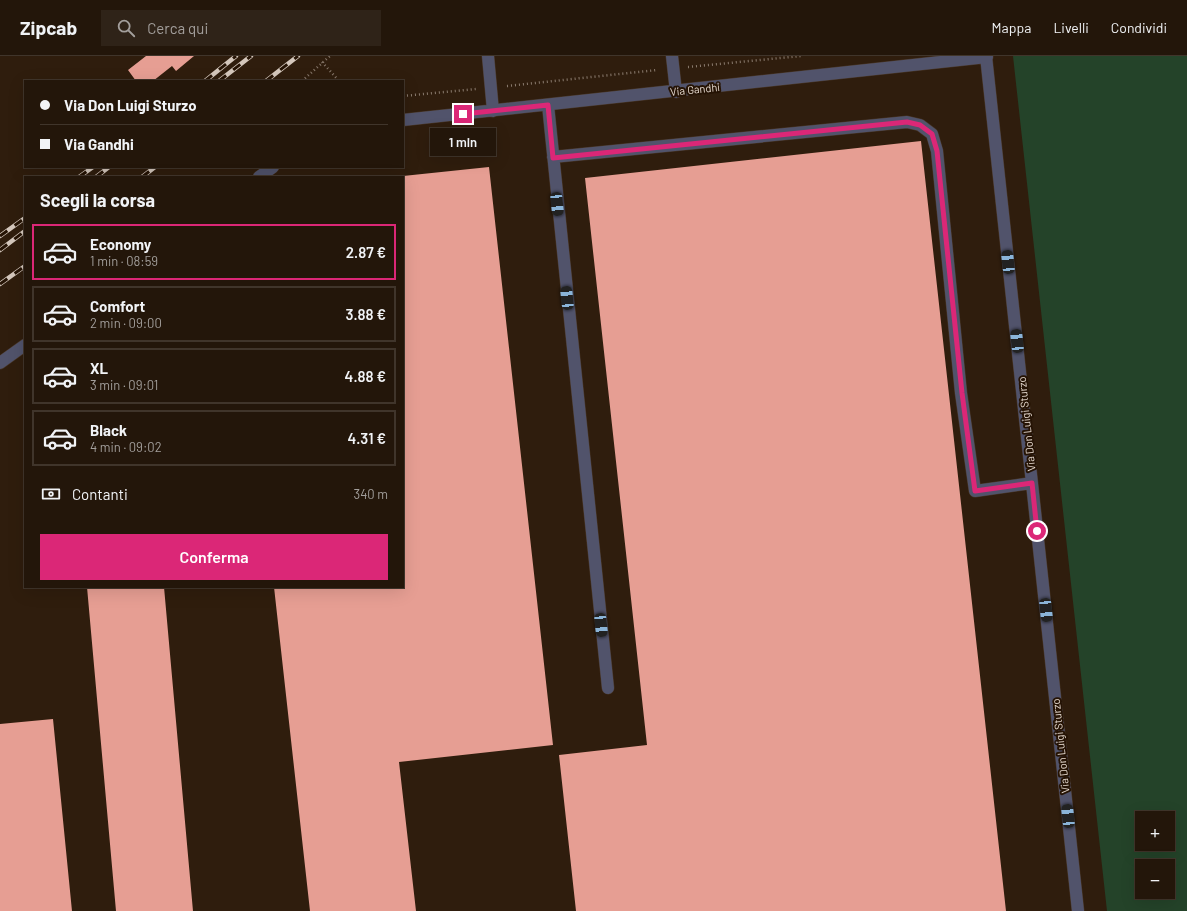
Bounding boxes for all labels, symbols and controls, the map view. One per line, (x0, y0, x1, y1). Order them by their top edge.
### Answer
search box (101, 10, 381, 46)
text: Zipcab (20, 16, 77, 39)
icon: search (115, 17, 137, 39)
text: Cerca qui (147, 19, 208, 37)
text: Mappa (992, 19, 1031, 36)
text: Livelli (1053, 19, 1089, 36)
text: Condividi (1111, 19, 1167, 36)
street label: Via Gandhi (669, 80, 721, 98)
text: Via Don Luigi Sturzo (64, 96, 197, 114)
route end (454, 105, 472, 123)
callout: 1 min (430, 128, 496, 156)
text: 1 min (449, 134, 477, 150)
text: Via Gandhi (64, 135, 134, 153)
text: Scegli la corsa (40, 189, 155, 211)
car (550, 191, 564, 217)
icon: car (42, 234, 78, 270)
text: Economy (90, 235, 151, 253)
text: 2.87 € (346, 243, 386, 261)
car (1001, 249, 1015, 275)
text: 1 min · 08:59 (90, 253, 158, 269)
car (560, 285, 574, 311)
icon: car (42, 296, 78, 332)
text: Comfort (90, 297, 145, 315)
text: 3.88 € (345, 305, 386, 323)
text: 2 min · 09:00 (90, 315, 162, 331)
car (1010, 328, 1024, 354)
icon: car (42, 358, 78, 394)
text: XL (90, 359, 108, 377)
text: 4.88 € (345, 367, 386, 385)
street label: Via Don Luigi Sturzo (1015, 376, 1037, 472)
text: 3 min · 09:01 (90, 377, 158, 393)
icon: car (42, 420, 78, 456)
text: Black (90, 421, 127, 439)
text: 4.31 € (347, 429, 386, 447)
text: 4 min · 09:02 (90, 439, 162, 455)
icon: cash (40, 483, 62, 505)
text: Contanti (72, 485, 128, 503)
text: 340 m (353, 486, 388, 502)
route start (1028, 522, 1046, 540)
button: Conferma (40, 534, 388, 580)
car (1039, 597, 1053, 623)
car (594, 612, 608, 638)
street label: Via Don Luigi Sturzo (1049, 698, 1071, 794)
car (1061, 803, 1075, 829)
map controls (1135, 811, 1175, 899)
button: + (1135, 811, 1175, 851)
button: − (1135, 859, 1175, 899)

